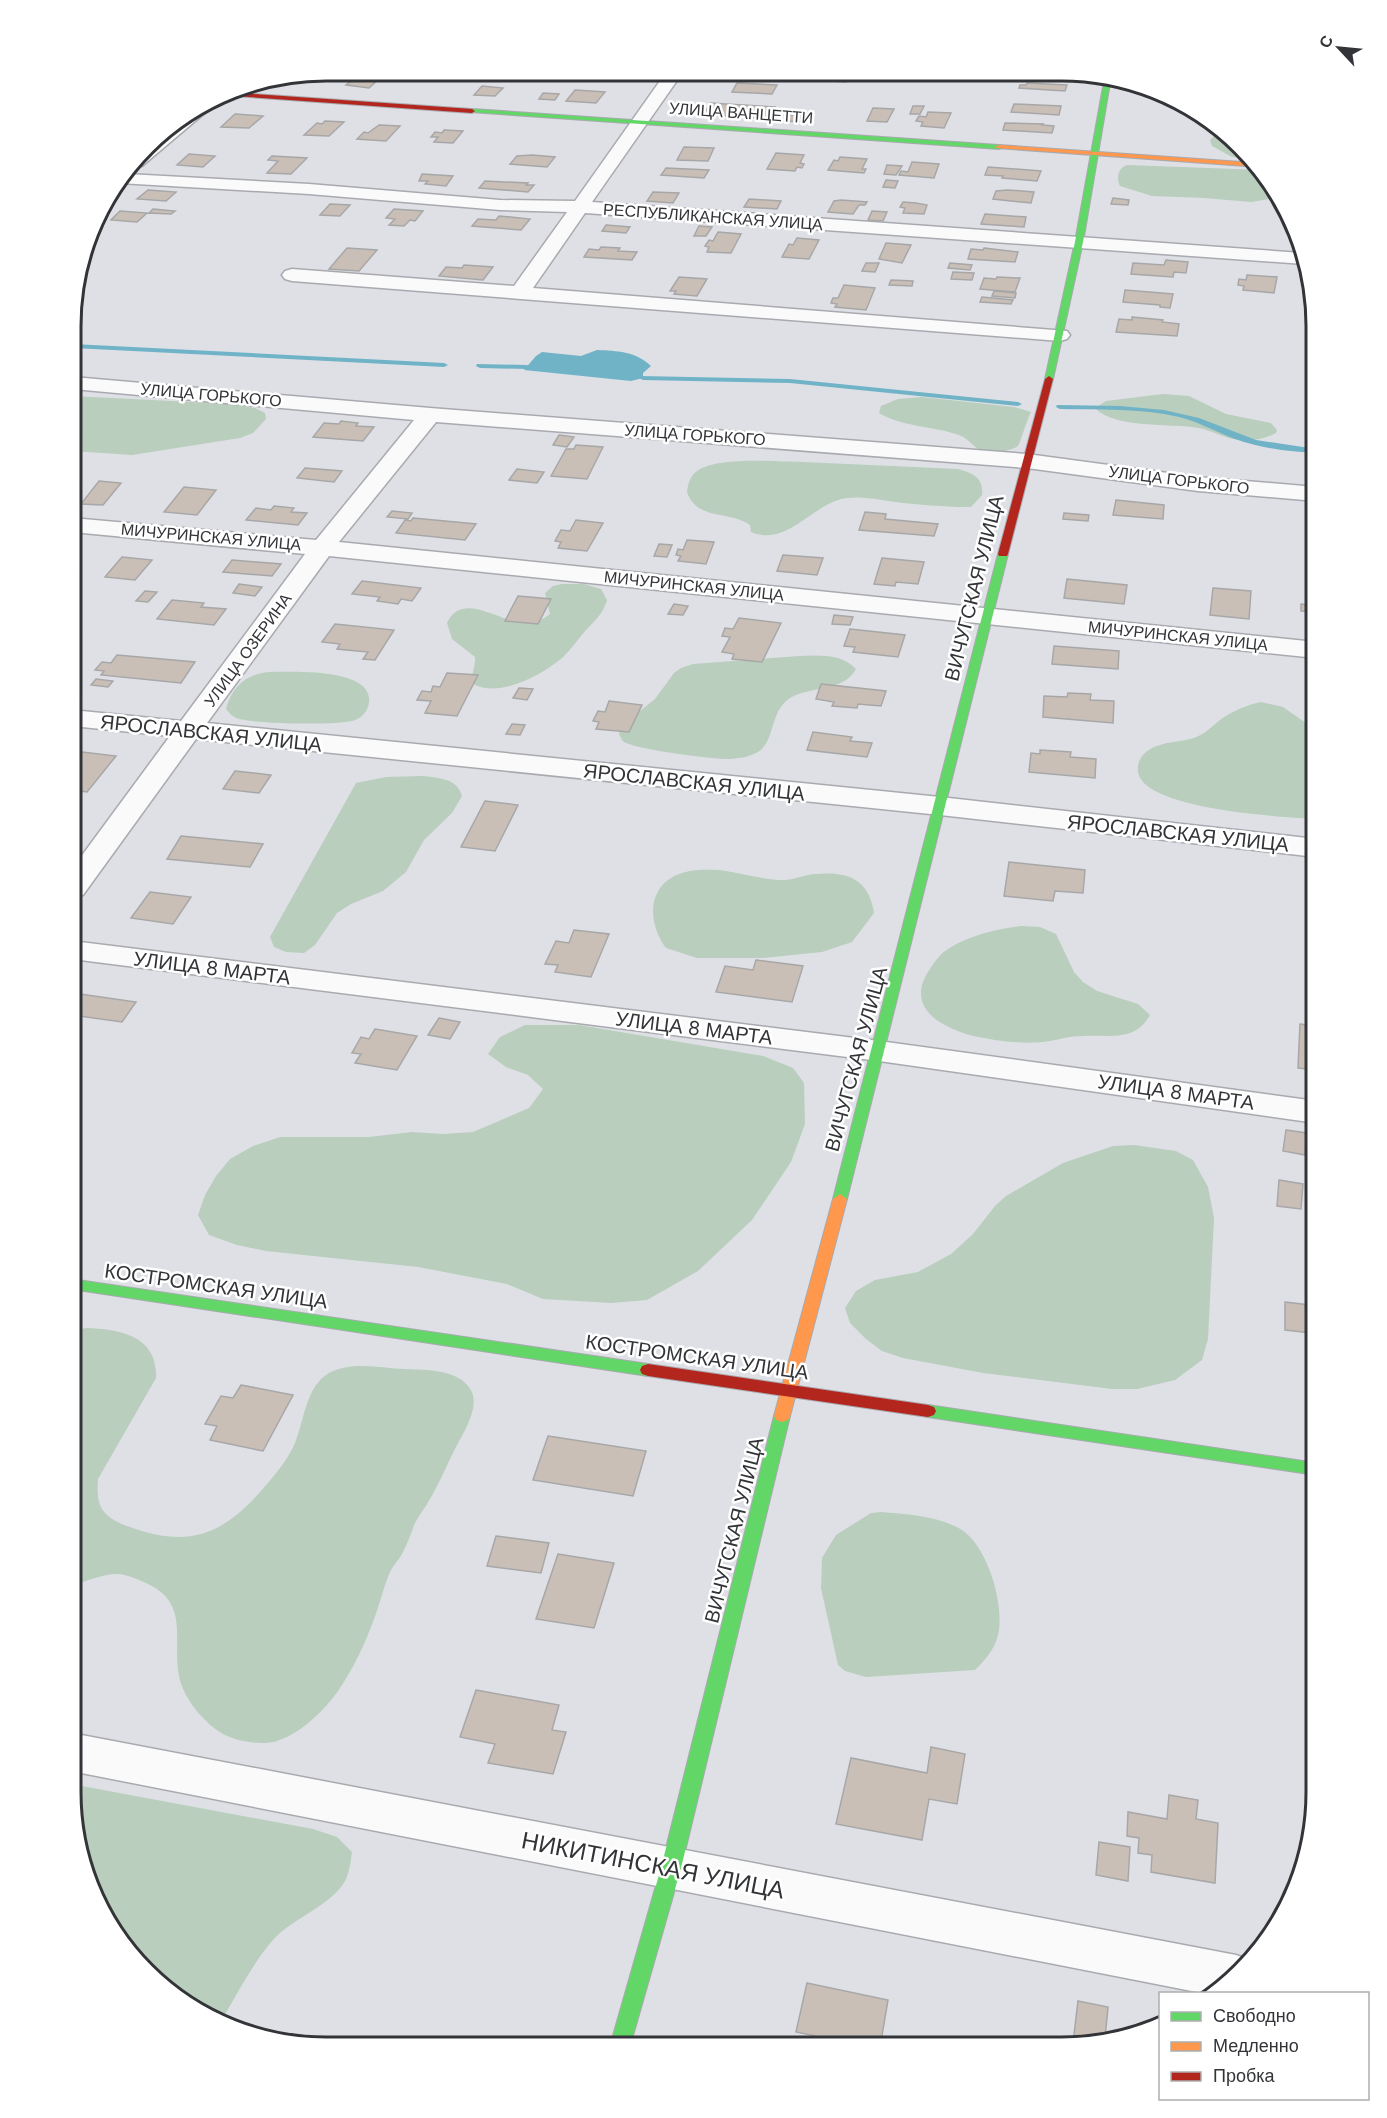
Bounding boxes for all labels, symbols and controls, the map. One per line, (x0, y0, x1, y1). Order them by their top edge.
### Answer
north arrow (1309, 18, 1369, 78)
text: С (1314, 31, 1338, 51)
street label: УЛИЦА ВАНЦЕТТИ (668, 97, 814, 129)
street label: РЕСПУБЛИКАНСКАЯ УЛИЦА (602, 199, 824, 235)
street label: УЛИЦА ГОРЬКОГО (140, 378, 282, 412)
street label: УЛИЦА ГОРЬКОГО (624, 420, 766, 450)
street label: УЛИЦА ГОРЬКОГО (1107, 461, 1251, 499)
street label: ВИЧУГСКАЯ УЛИЦА (938, 492, 1010, 684)
street label: МИЧУРИНСКАЯ УЛИЦА (120, 519, 302, 555)
street label: МИЧУРИНСКАЯ УЛИЦА (603, 566, 785, 606)
street label: УЛИЦА ОЗЕРИНА (200, 589, 297, 711)
street label: МИЧУРИНСКАЯ УЛИЦА (1087, 616, 1269, 656)
street label: ЯРОСЛАВСКАЯ УЛИЦА (99, 708, 324, 758)
street label: ЯРОСЛАВСКАЯ УЛИЦА (582, 757, 807, 807)
street label: ЯРОСЛАВСКАЯ УЛИЦА (1066, 808, 1291, 858)
street label: УЛИЦА 8 МАРТА (132, 945, 293, 991)
street label: ВИЧУГСКАЯ УЛИЦА (819, 963, 893, 1154)
street label: УЛИЦА 8 МАРТА (614, 1005, 775, 1051)
street label: УЛИЦА 8 МАРТА (1096, 1068, 1257, 1116)
street label: КОСТРОМСКАЯ УЛИЦА (103, 1257, 330, 1315)
street label: КОСТРОМСКАЯ УЛИЦА (584, 1328, 811, 1386)
street label: ВИЧУГСКАЯ УЛИЦА (698, 1434, 770, 1626)
street label: НИКИТИНСКАЯ УЛИЦА (519, 1824, 787, 1906)
legend (1159, 1992, 1369, 2100)
text: Свободно (1213, 2004, 1296, 2028)
text: Медленно (1213, 2034, 1299, 2058)
text: Пробка (1213, 2064, 1276, 2088)

